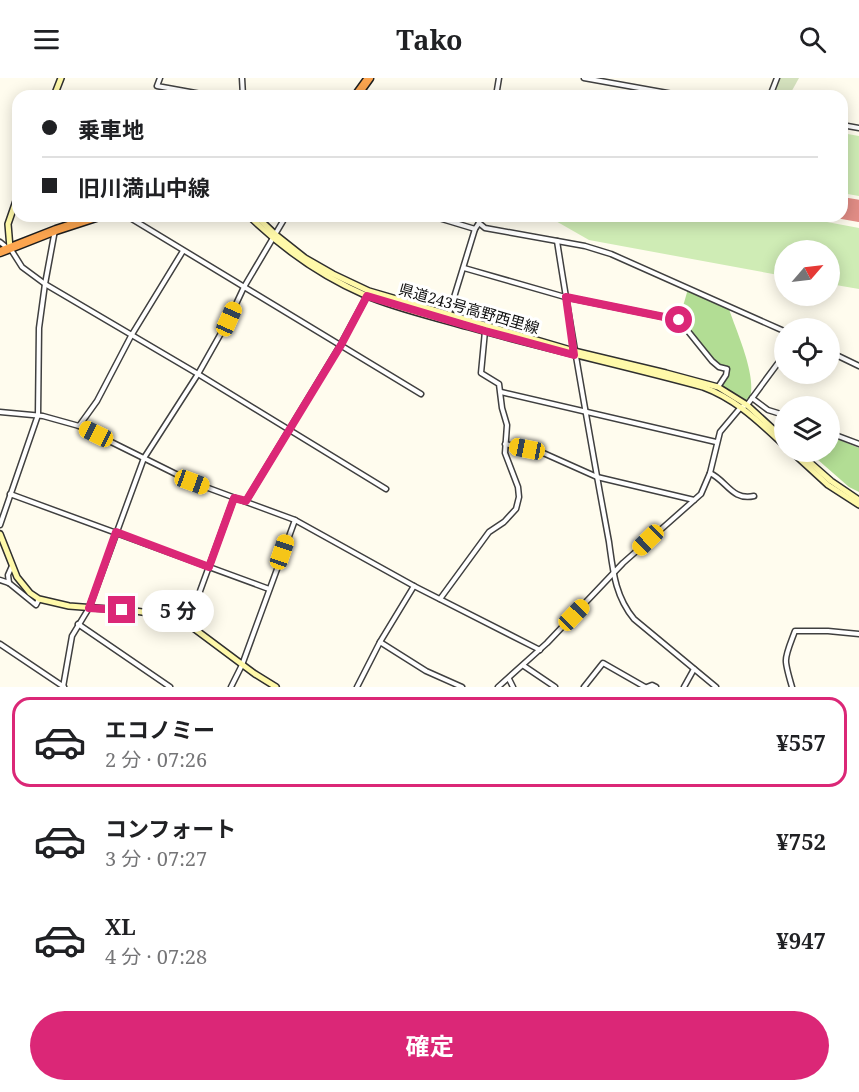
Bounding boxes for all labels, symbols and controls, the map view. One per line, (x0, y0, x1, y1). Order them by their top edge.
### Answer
text: Tako (396, 21, 463, 58)
icon: menu (30, 23, 63, 56)
icon: search (796, 23, 829, 56)
text: 乗車地 (78, 114, 144, 144)
text: 旧川満山中線 (78, 172, 210, 202)
north arrow (774, 240, 840, 306)
map controls (774, 240, 840, 462)
street label: 県道243号高野西里線 (397, 278, 542, 338)
car (213, 299, 245, 339)
route start (665, 306, 692, 333)
button: locate (774, 318, 840, 384)
button: layers (774, 396, 840, 462)
car (76, 418, 116, 450)
car (508, 437, 546, 461)
car (172, 467, 212, 497)
car (629, 521, 667, 559)
car (268, 532, 296, 572)
callout: 5 分 (143, 589, 215, 631)
route end (108, 596, 135, 623)
car (555, 596, 593, 634)
text: 5 分 (160, 597, 196, 624)
text: エコノミー (105, 714, 215, 744)
icon: car (33, 715, 87, 769)
text: ¥557 (776, 727, 826, 757)
text: 2 分 · 07:26 (105, 746, 207, 773)
text: コンフォート (105, 813, 236, 843)
icon: car (33, 814, 87, 868)
text: ¥752 (776, 826, 826, 856)
text: 3 分 · 07:27 (105, 845, 207, 872)
text: XL (105, 911, 136, 941)
icon: car (33, 913, 87, 967)
text: ¥947 (776, 925, 826, 955)
text: 4 分 · 07:28 (105, 943, 207, 970)
button: 確定 (30, 1011, 829, 1080)

